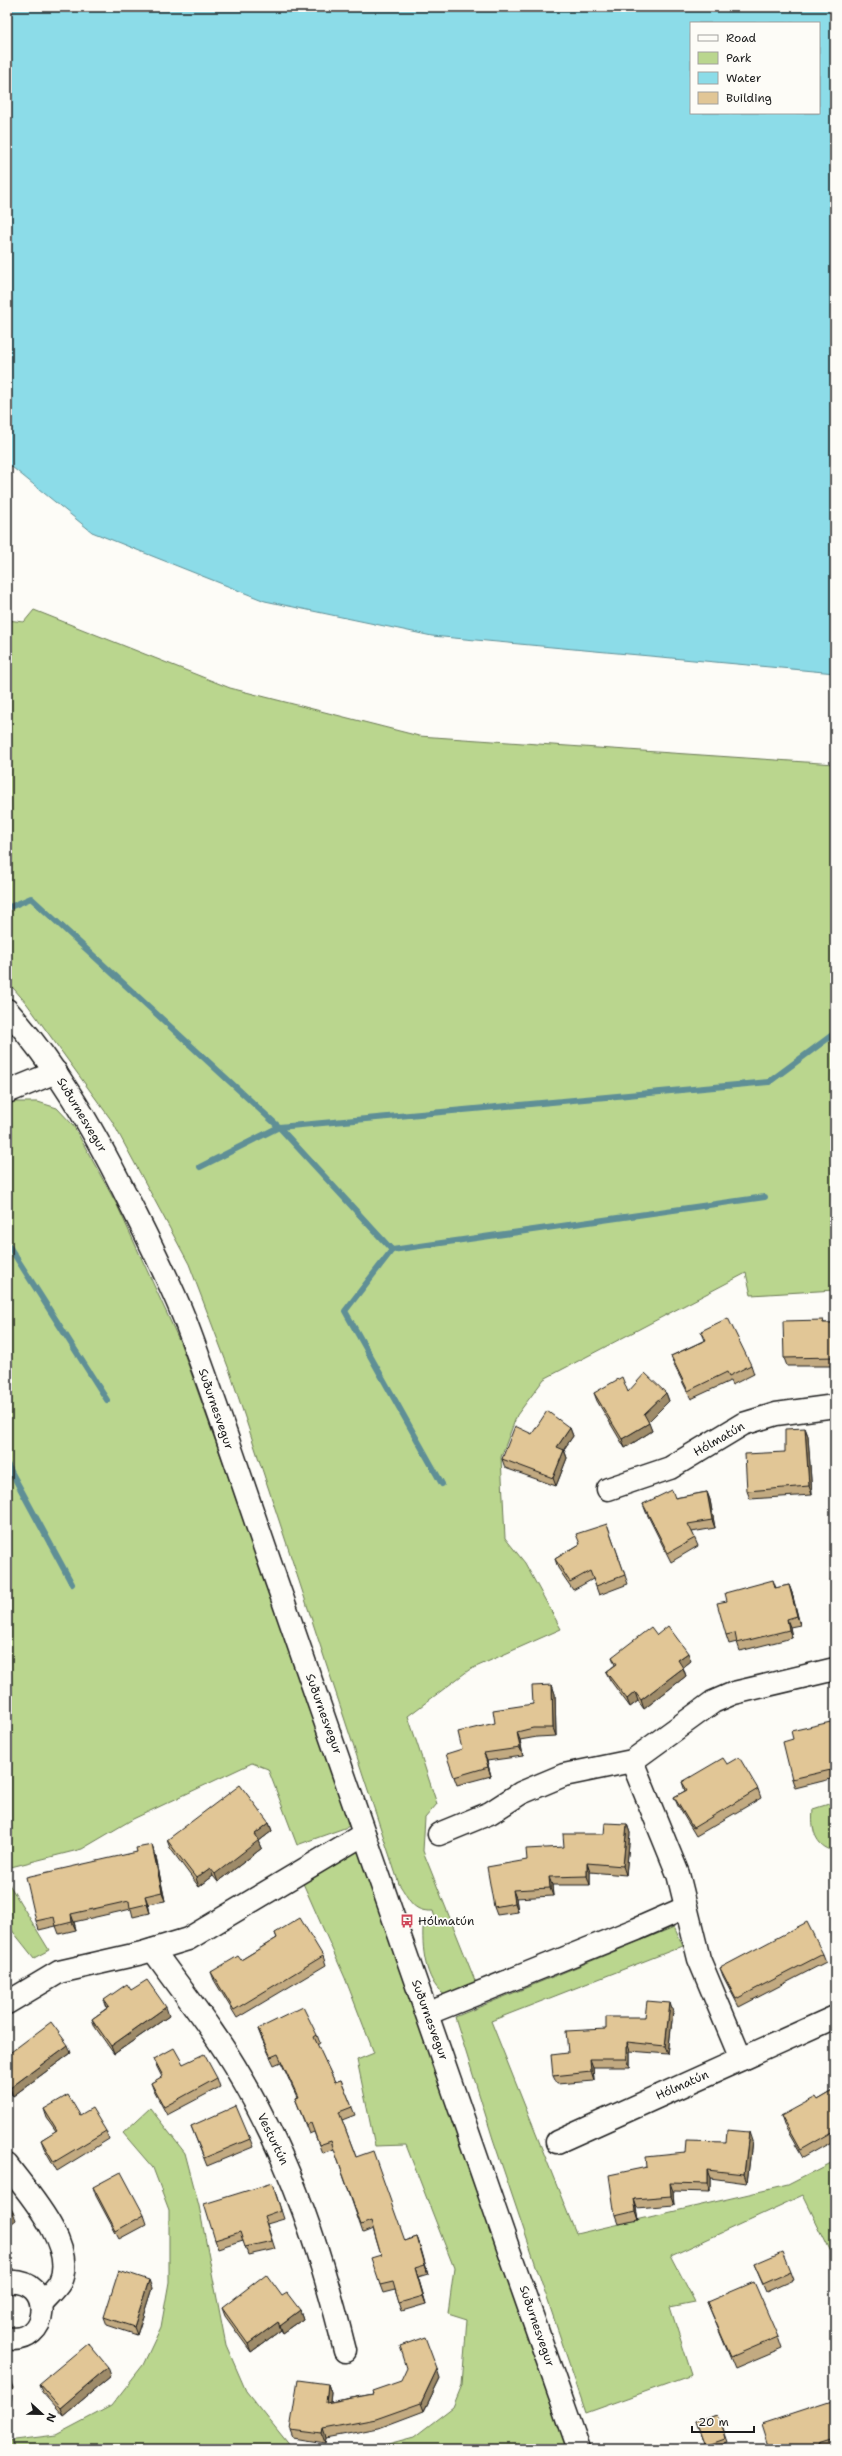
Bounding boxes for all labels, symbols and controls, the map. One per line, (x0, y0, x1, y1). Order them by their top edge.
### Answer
legend (690, 22, 820, 114)
text: Road (726, 30, 757, 46)
text: Park (726, 50, 752, 66)
text: Water (726, 70, 762, 86)
text: Building (726, 90, 772, 106)
street label: Suðurnesvegur (53, 1075, 111, 1156)
street label: Suðurnesvegur (195, 1366, 237, 1452)
street label: Hólmatún (691, 1418, 747, 1460)
street label: Suðurnesvegur (302, 1671, 346, 1757)
bus stop icon: Hólmatún (399, 1913, 415, 1929)
place label: Hólmatún (418, 1913, 474, 1929)
street label: Suðurnesvegur (408, 1977, 452, 2063)
street label: Hólmatún (653, 2066, 711, 2104)
street label: Vesturtún (254, 2110, 292, 2168)
street label: Suðurnesvegur (516, 2283, 558, 2369)
north arrow (22, 2394, 62, 2434)
scale bar (692, 2408, 754, 2434)
text: N (42, 2411, 59, 2425)
text: 20 m (698, 2414, 729, 2430)

